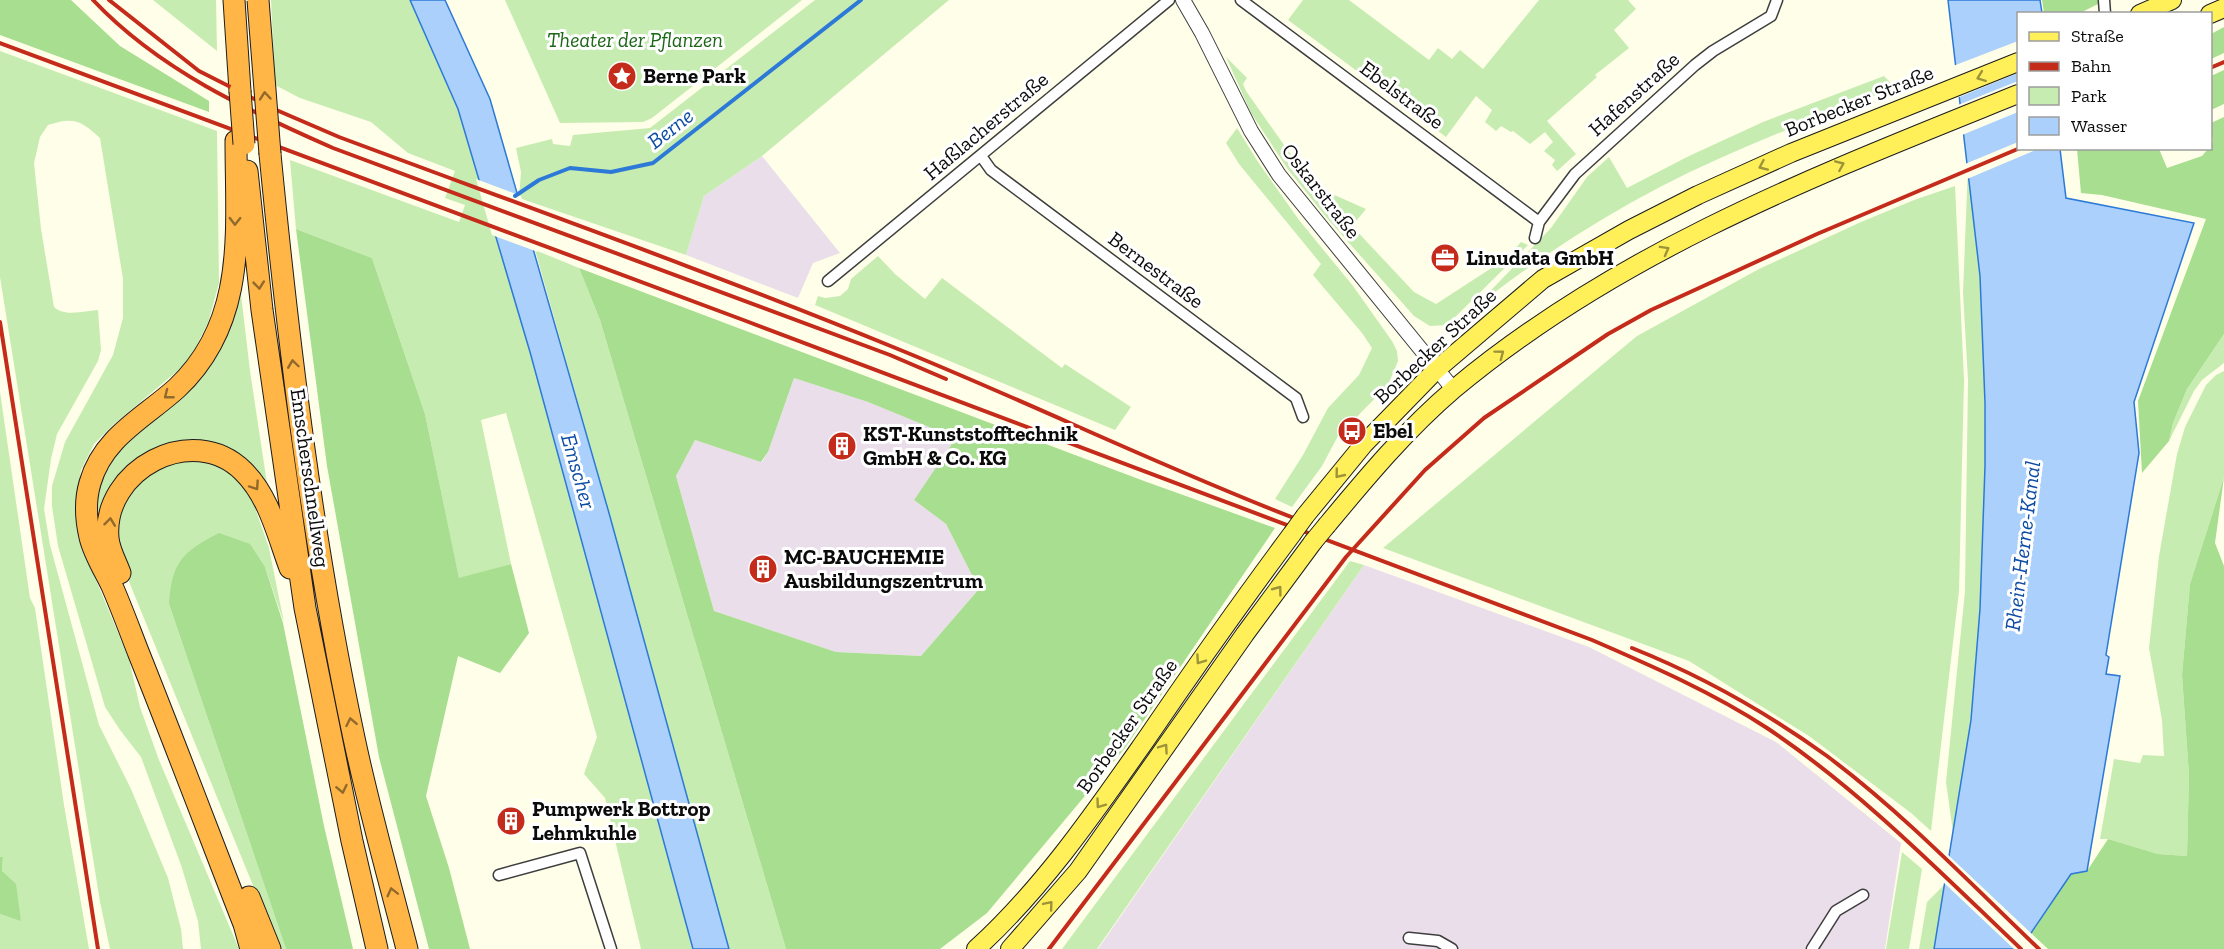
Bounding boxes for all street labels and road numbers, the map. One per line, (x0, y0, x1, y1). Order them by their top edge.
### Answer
street label: Hafenstraße (1583, 46, 1684, 141)
street label: Ebelstraße (1355, 55, 1449, 134)
street label: Borbecker Straße (1781, 59, 1937, 142)
street label: Haßlacherstraße (918, 66, 1053, 185)
street label: Oskarstraße (1276, 138, 1366, 243)
street label: Bernestraße (1104, 226, 1209, 314)
street label: Borbecker Straße (1368, 282, 1501, 409)
street label: Emscherschnellweg (286, 387, 336, 570)
street label: Borbecker Straße (1071, 654, 1182, 798)

